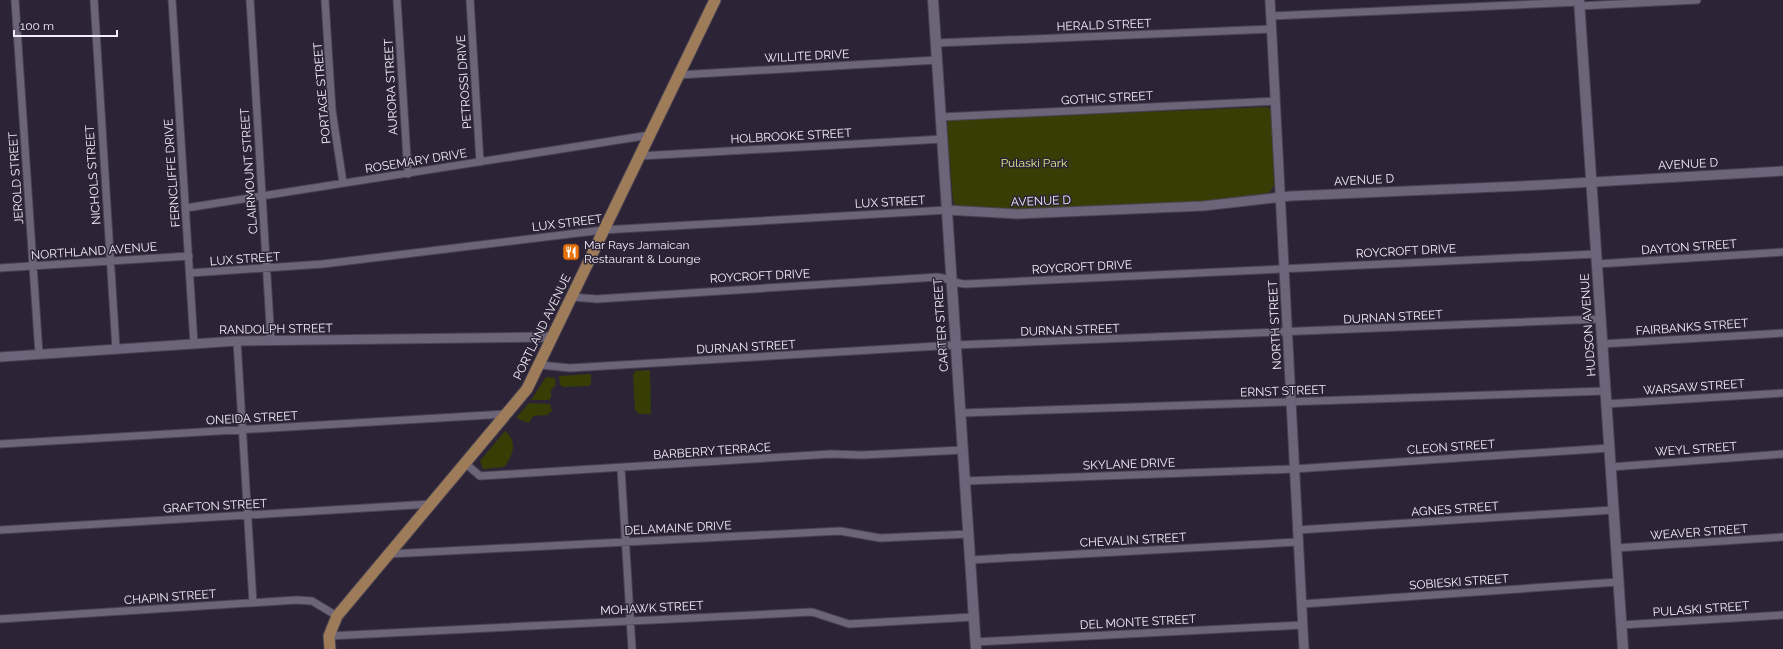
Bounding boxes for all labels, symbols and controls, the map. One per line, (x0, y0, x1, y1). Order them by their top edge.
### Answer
scale bar (14, 12, 117, 38)
street label: HERALD STREET (1056, 16, 1152, 34)
text: 100 m (20, 19, 54, 33)
street label: PETROSSI DRIVE (454, 34, 474, 130)
street label: AURORA STREET (381, 38, 401, 136)
street label: PORTAGE STREET (311, 41, 333, 144)
street label: WILLITE DRIVE (764, 47, 850, 65)
street label: GOTHIC STREET (1061, 89, 1154, 107)
street label: CLAIRMOUNT STREET (238, 107, 260, 235)
street label: FERNCLIFFE DRIVE (161, 118, 183, 228)
street label: NICHOLS STREET (82, 124, 103, 225)
street label: HOLBROOKE STREET (730, 126, 853, 146)
street label: JEROLD STREET (6, 130, 26, 225)
street label: ROSEMARY DRIVE (364, 146, 468, 176)
street label: AVENUE D (1658, 155, 1719, 173)
park label: Pulaski Park (1001, 156, 1068, 170)
street label: AVENUE D (1334, 171, 1395, 189)
street label: LUX STREET (854, 193, 926, 211)
street label: AVENUE D (1011, 193, 1072, 209)
street label: LUX STREET (531, 212, 604, 234)
street label: DAYTON STREET (1641, 237, 1738, 257)
place label: Mar Rays Jamaican Restaurant & Lounge (584, 238, 701, 266)
street label: NORTHLAND AVENUE (30, 240, 158, 262)
street label: ROYCROFT DRIVE (1355, 241, 1457, 261)
restaurant icon: Mar Rays Jamaican Restaurant & Lounge (561, 242, 581, 262)
street label: LUX STREET (209, 250, 281, 268)
street label: ROYCROFT DRIVE (1031, 257, 1133, 277)
street label: ROYCROFT DRIVE (709, 266, 811, 286)
street label: PORTLAND AVENUE (510, 272, 574, 382)
street label: HUDSON AVENUE (1577, 273, 1599, 377)
street label: CARTER STREET (931, 277, 951, 372)
street label: NORTH STREET (1266, 279, 1284, 370)
street label: DURNAN STREET (1343, 307, 1444, 327)
street label: FAIRBANKS STREET (1635, 316, 1749, 338)
street label: RANDOLPH STREET (219, 321, 334, 337)
street label: DURNAN STREET (1020, 321, 1121, 339)
street label: DURNAN STREET (696, 337, 797, 357)
street label: WARSAW STREET (1643, 376, 1746, 398)
street label: ERNST STREET (1240, 382, 1327, 399)
street label: ONEIDA STREET (206, 409, 299, 427)
street label: CLEON STREET (1407, 437, 1496, 457)
street label: WEYL STREET (1655, 439, 1738, 459)
street label: BARBERRY TERRACE (653, 440, 771, 462)
street label: SKYLANE DRIVE (1083, 455, 1175, 473)
street label: GRAFTON STREET (163, 496, 268, 516)
street label: AGNES STREET (1411, 499, 1500, 519)
street label: DELAMAINE DRIVE (624, 518, 732, 538)
street label: WEAVER STREET (1650, 522, 1749, 542)
street label: CHEVALIN STREET (1079, 530, 1187, 550)
street label: SOBIESKI STREET (1409, 571, 1510, 592)
street label: CHAPIN STREET (123, 587, 217, 607)
street label: MOHAWK STREET (600, 598, 705, 618)
street label: PULASKI STREET (1652, 599, 1750, 619)
street label: DEL MONTE STREET (1079, 612, 1197, 632)

